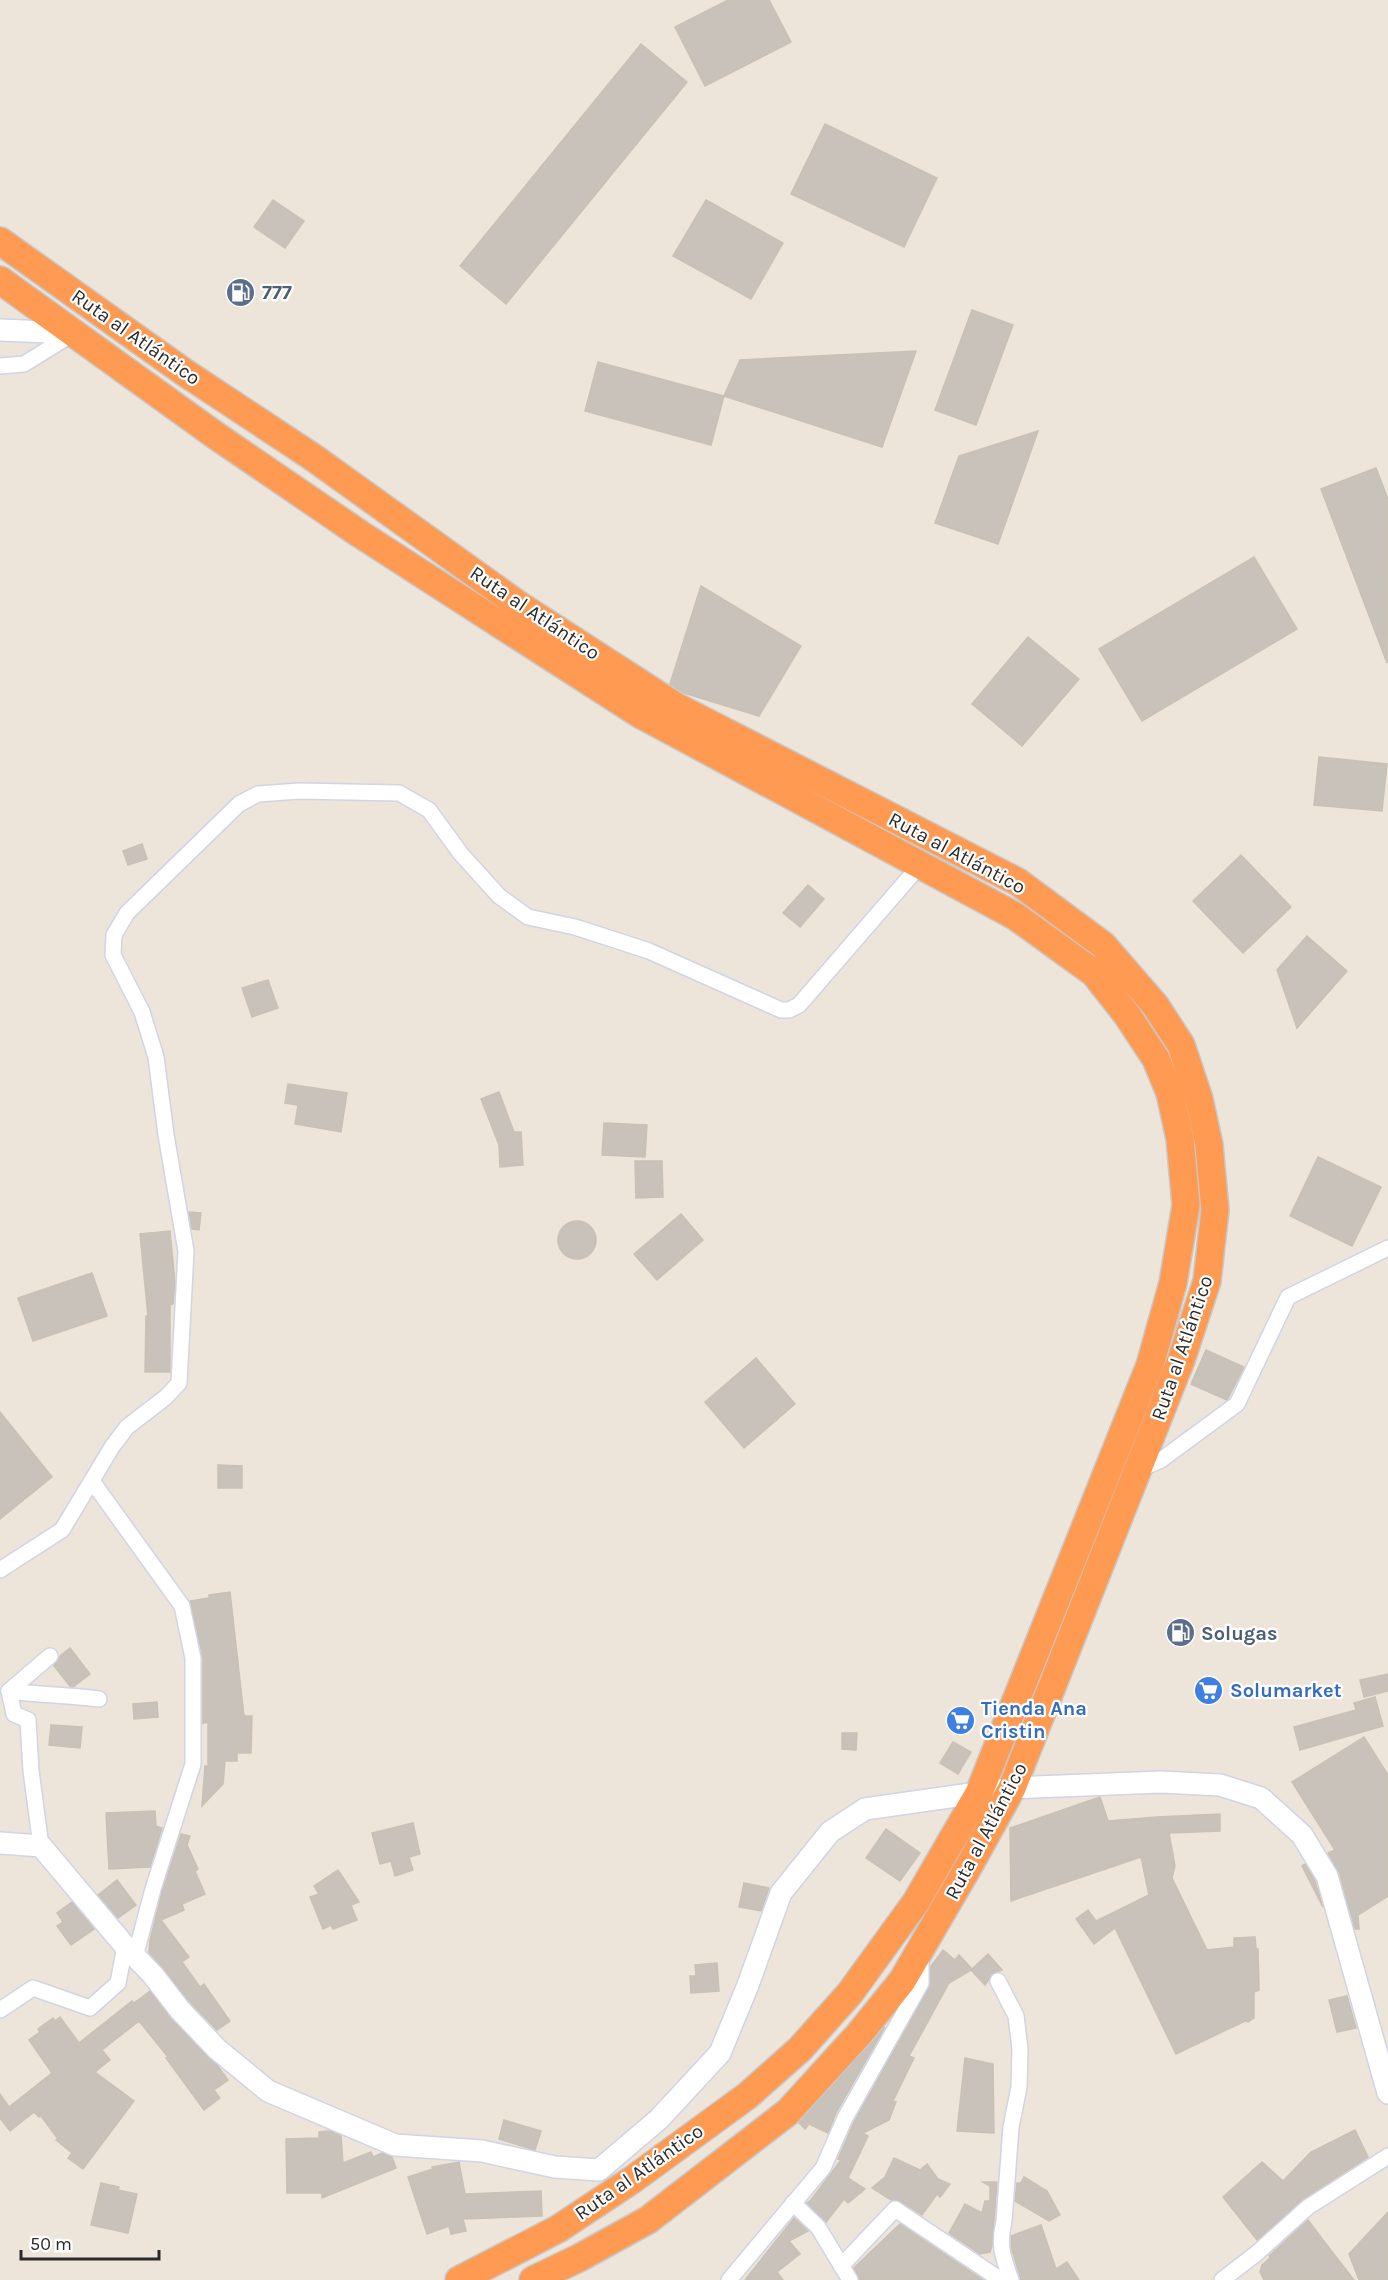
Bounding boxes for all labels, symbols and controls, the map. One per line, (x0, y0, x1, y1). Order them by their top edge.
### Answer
fuel station icon: 777 (225, 276, 257, 308)
place label: 777 (262, 281, 292, 304)
street label: Ruta al Atlántico (67, 284, 205, 390)
street label: Ruta al Atlántico (466, 561, 604, 665)
street label: Ruta al Atlántico (885, 807, 1029, 899)
street label: Ruta al Atlántico (1146, 1273, 1218, 1423)
fuel station icon: Solugas (1164, 1617, 1196, 1649)
place label: Solugas (1201, 1622, 1278, 1645)
supermarket icon: Solumarket (1193, 1674, 1225, 1706)
place label: Solumarket (1230, 1679, 1342, 1702)
place label: Tienda Ana Cristin (981, 1697, 1087, 1743)
supermarket icon: Tienda Ana Cristin (944, 1704, 976, 1736)
street label: Ruta al Atlántico (940, 1759, 1032, 1903)
street label: Ruta al Atlántico (570, 2119, 708, 2225)
scale bar (21, 2223, 159, 2261)
text: 50 m (30, 2233, 72, 2255)

